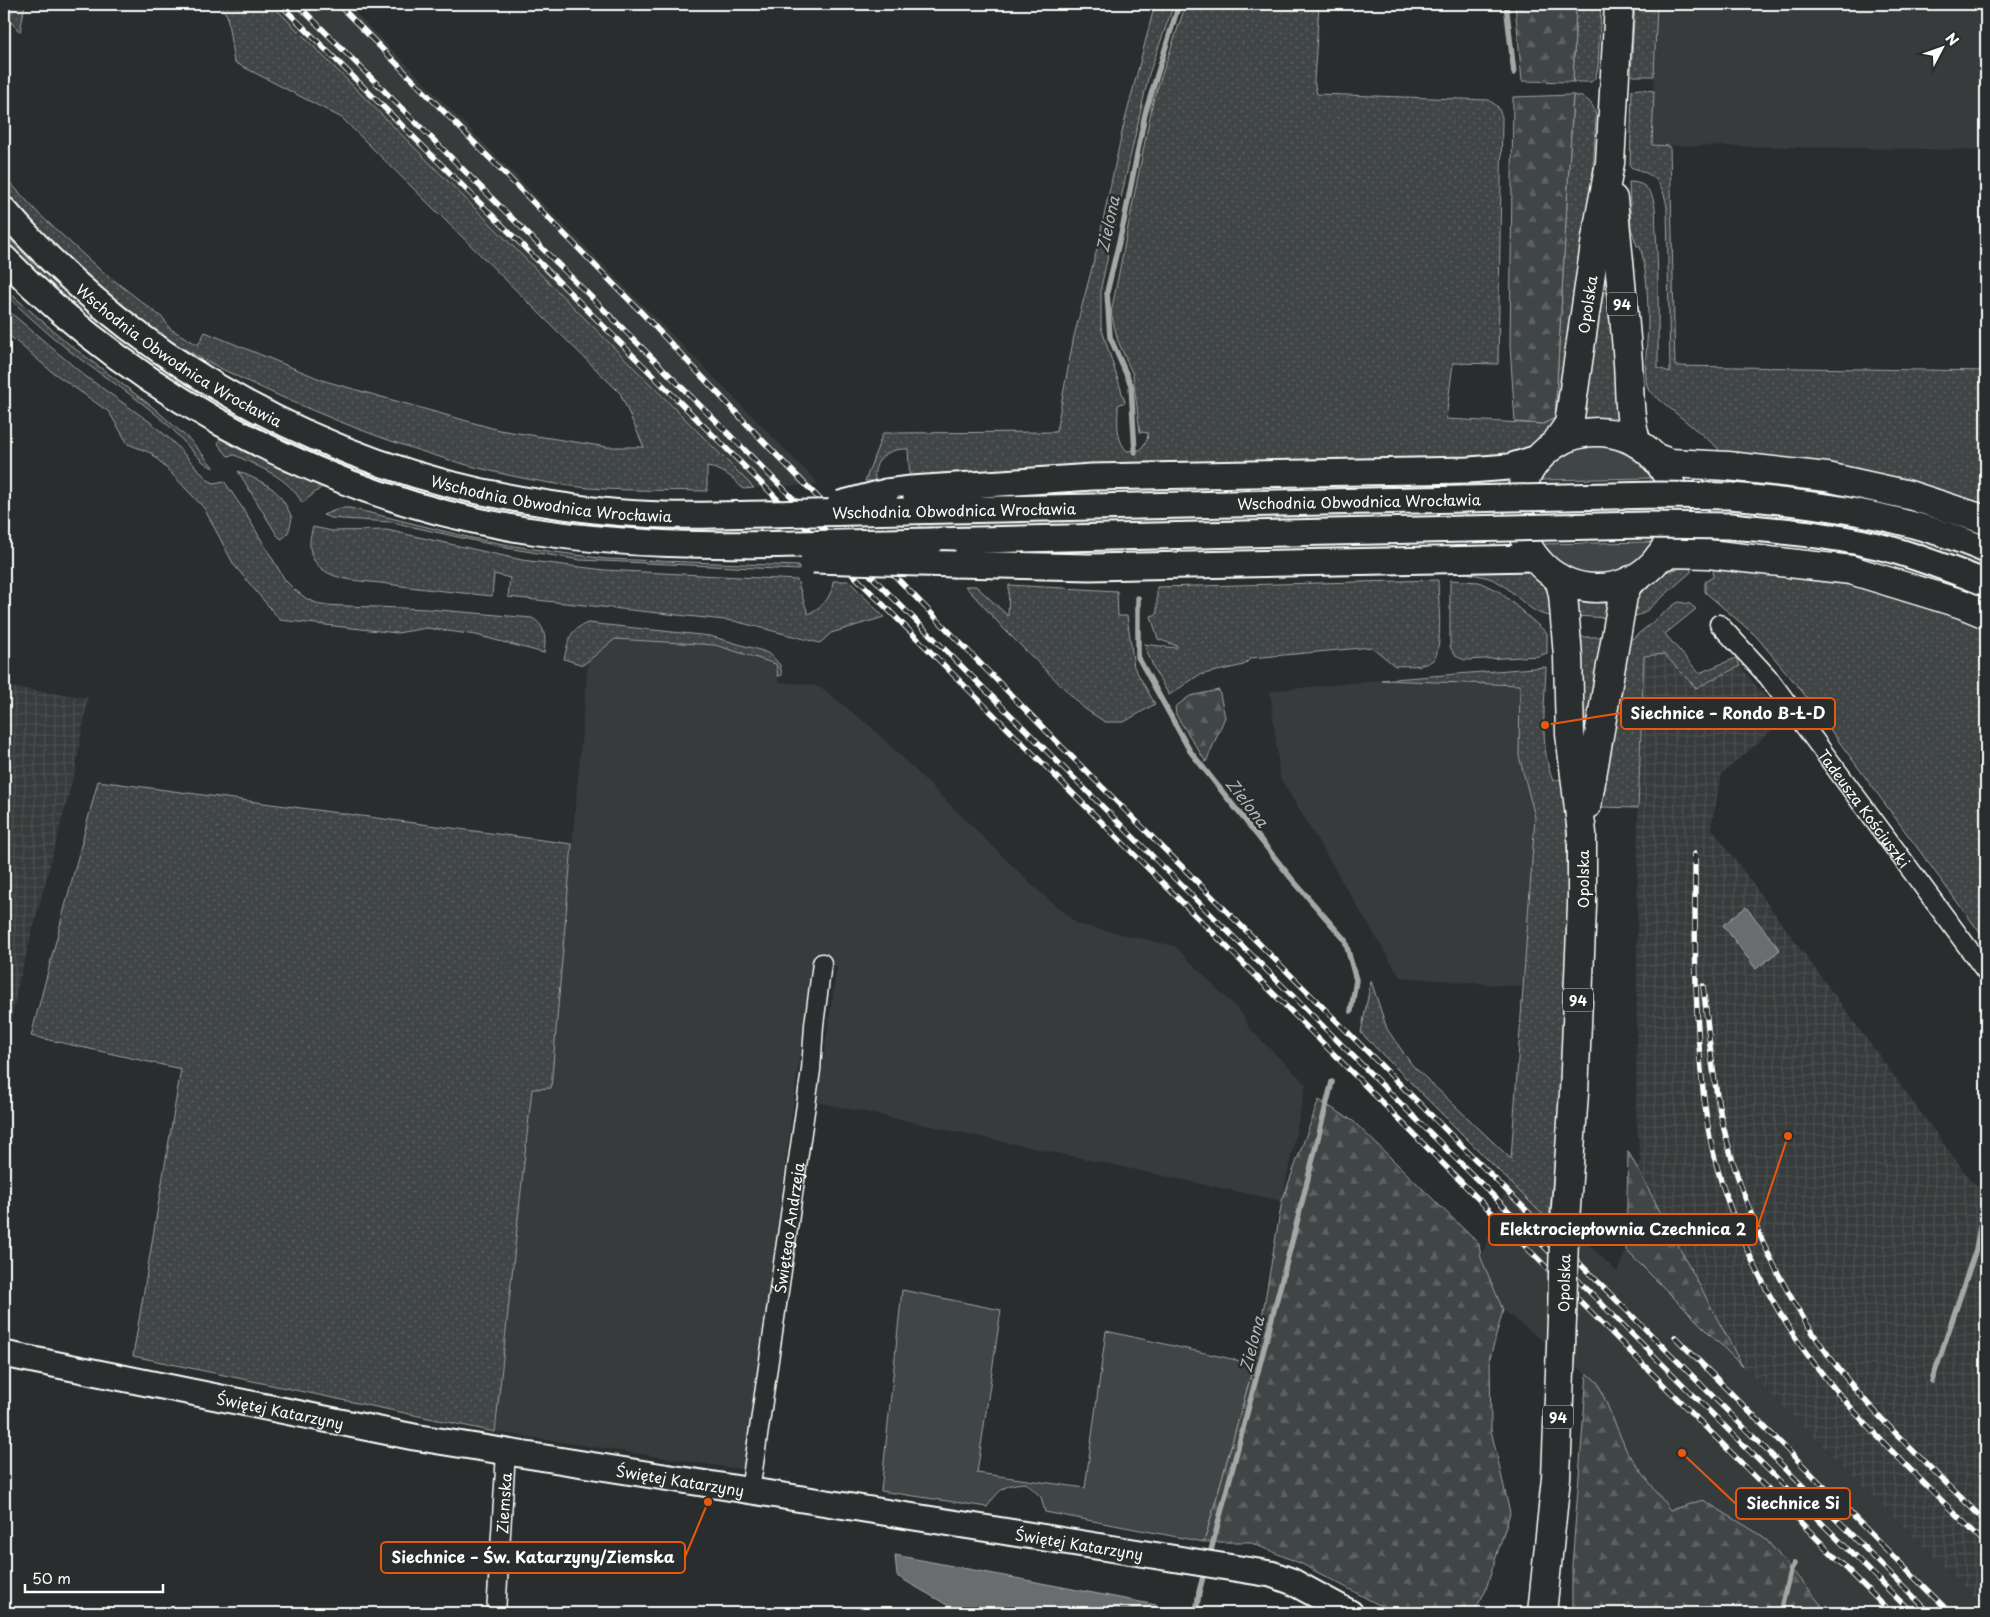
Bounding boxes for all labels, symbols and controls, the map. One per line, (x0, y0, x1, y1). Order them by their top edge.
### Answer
north arrow (1918, 22, 1968, 72)
text: N (1941, 28, 1964, 50)
water label: Zielona (1089, 193, 1125, 254)
street label: Opolska (1571, 273, 1602, 335)
street label: Wschodnia Obwodnica Wrocławia (72, 277, 287, 432)
road number: 94 (1607, 292, 1637, 316)
street label: Wschodnia Obwodnica Wrocławia (428, 468, 673, 527)
street label: Wschodnia Obwodnica Wrocławia (1237, 487, 1482, 515)
street label: Wschodnia Obwodnica Wrocławia (832, 496, 1077, 524)
callout: Siechnice – Rondo B-Ł-D (1621, 698, 1835, 729)
text: Siechnice – Rondo B-Ł-D (1630, 700, 1826, 724)
street label: Tadeusza Kościuszki (1813, 744, 1916, 872)
water label: Zielona (1221, 772, 1276, 833)
street label: Opolska (1571, 849, 1594, 908)
road number: 94 (1563, 988, 1593, 1012)
street label: Świętego Andrzeja (767, 1160, 809, 1295)
callout: Elektrociepłownia Czechnica 2 (1489, 1214, 1757, 1245)
text: Elektrociepłownia Czechnica 2 (1500, 1216, 1747, 1240)
street label: Opolska (1551, 1253, 1575, 1312)
water label: Zielona (1232, 1313, 1270, 1374)
street label: Świętej Katarzyny (215, 1386, 346, 1434)
road number: 94 (1543, 1405, 1573, 1428)
street label: Świętej Katarzyny (615, 1458, 746, 1501)
street label: Ziemska (489, 1471, 516, 1535)
callout: Siechnice Si (1736, 1488, 1850, 1519)
text: Siechnice Si (1746, 1490, 1840, 1514)
street label: Świętej Katarzyny (1014, 1522, 1145, 1565)
callout: Siechnice – Św. Katarzyny/Ziemska (381, 1542, 685, 1573)
text: Siechnice – Św. Katarzyny/Ziemska (391, 1544, 675, 1568)
scale bar (25, 1562, 162, 1594)
text: 50 m (32, 1566, 71, 1589)

